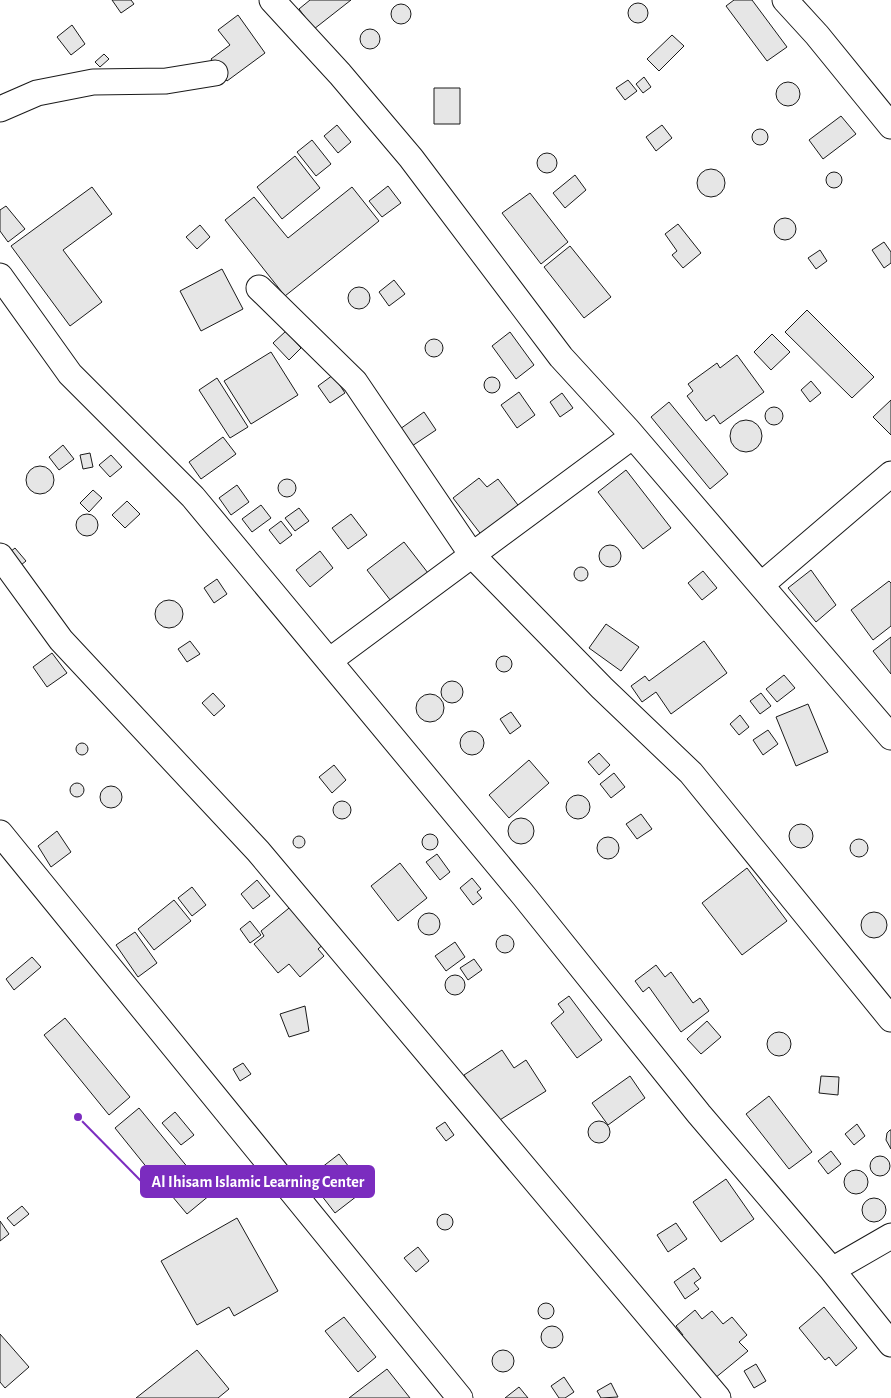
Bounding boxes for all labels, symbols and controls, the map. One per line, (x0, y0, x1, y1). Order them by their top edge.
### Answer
callout: Al Ihisam Islamic Learning Center (141, 1166, 374, 1197)
text: Al Ihisam Islamic Learning Center (152, 1174, 365, 1190)

